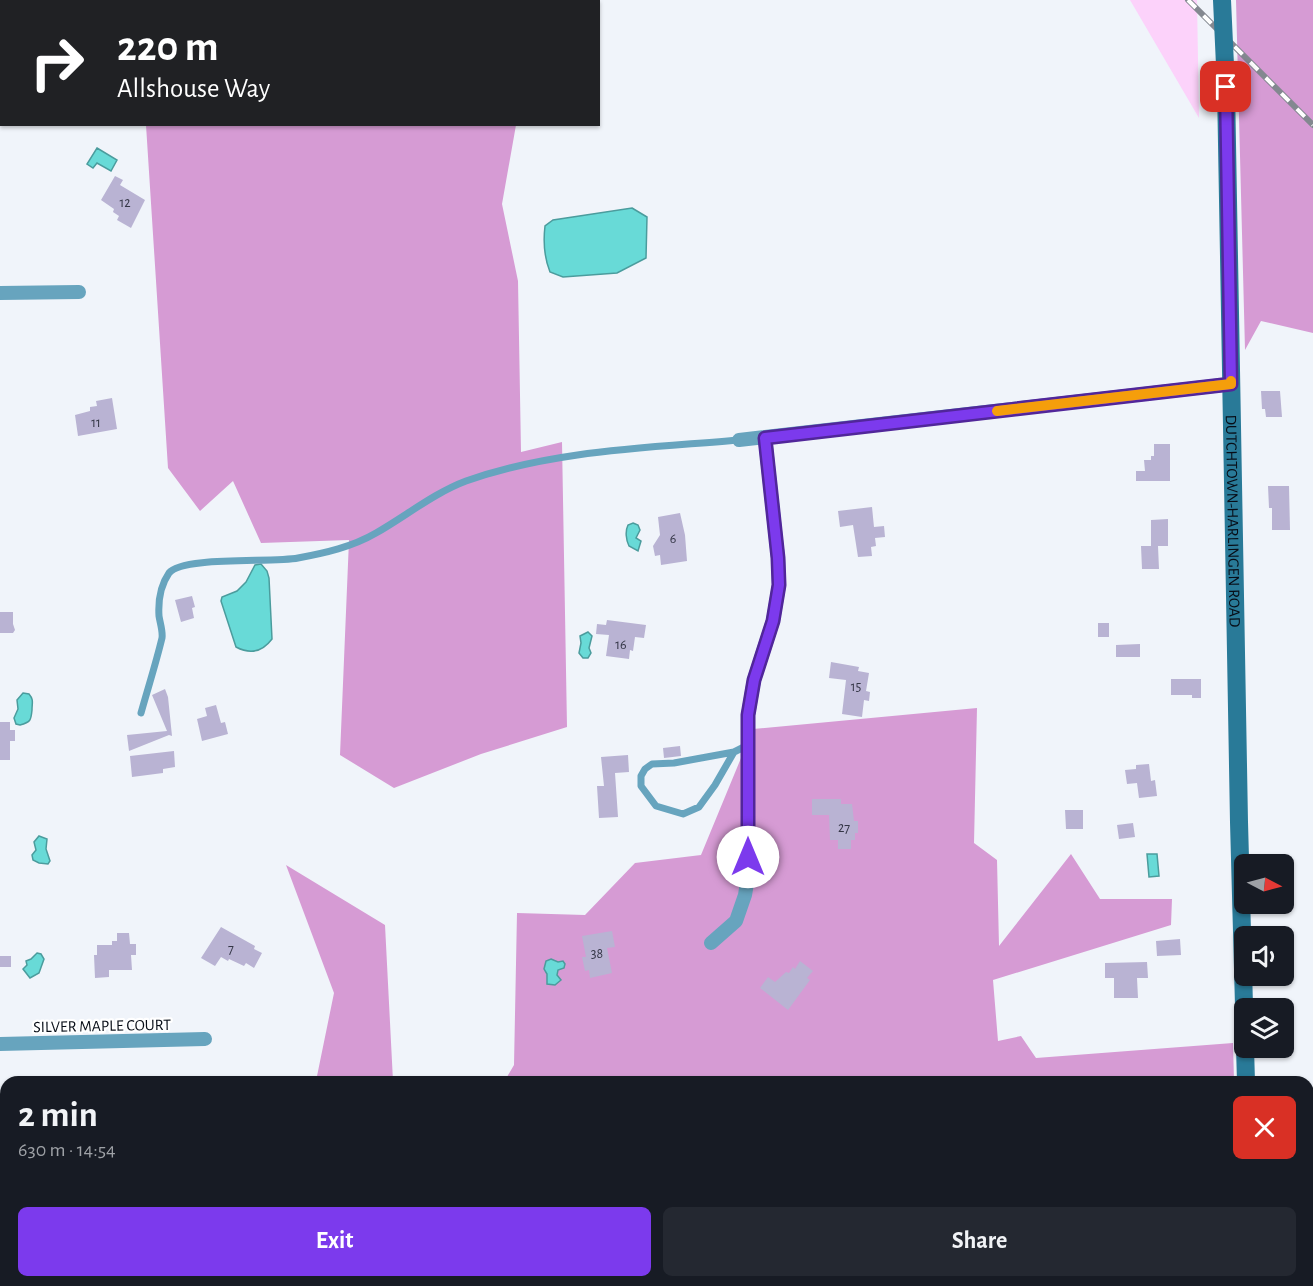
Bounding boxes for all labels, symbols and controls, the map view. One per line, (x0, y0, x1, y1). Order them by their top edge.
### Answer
icon: right (18, 24, 96, 102)
text: 220 m (117, 26, 219, 68)
pin (1200, 61, 1251, 112)
icon: arrive (1209, 70, 1242, 103)
text: Allshouse Way (117, 75, 270, 102)
house number: 12 (119, 196, 131, 210)
street label: DUTCHTOWN-HARLINGEN ROAD (1223, 414, 1243, 627)
house number: 11 (91, 416, 101, 430)
house number: 6 (670, 532, 676, 546)
house number: 16 (615, 638, 627, 652)
house number: 15 (851, 680, 861, 694)
house number: 27 (838, 821, 850, 835)
position arrow (716, 825, 780, 889)
north arrow (1234, 854, 1294, 914)
map controls (1234, 854, 1294, 1058)
button: sound (1234, 926, 1294, 986)
house number: 7 (228, 942, 234, 956)
house number: 38 (591, 947, 603, 961)
button: layers (1234, 998, 1294, 1058)
street label: SILVER MAPLE COURT (33, 1017, 171, 1035)
button: close (1233, 1096, 1296, 1159)
text: 2 min (18, 1097, 98, 1133)
text: 630 m · 14:54 (18, 1140, 116, 1160)
button: Exit (18, 1207, 651, 1276)
button: Share (663, 1207, 1296, 1276)

